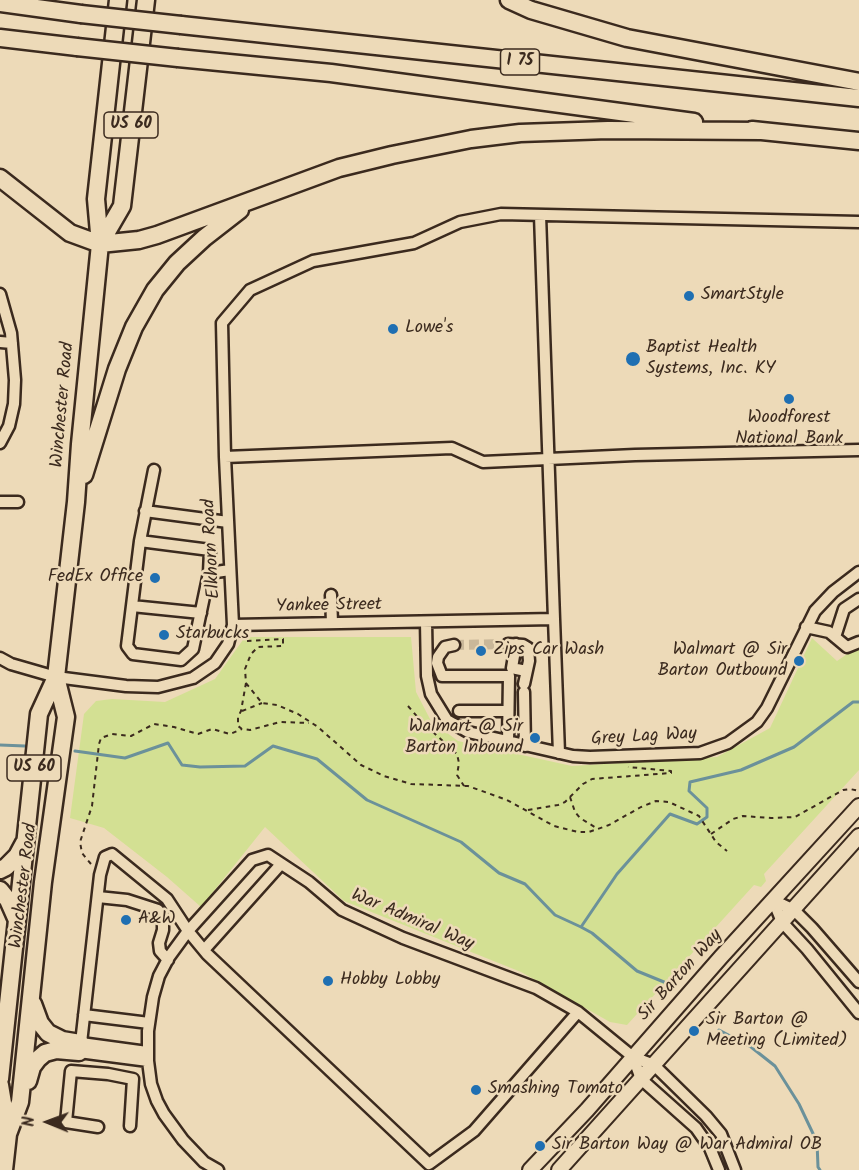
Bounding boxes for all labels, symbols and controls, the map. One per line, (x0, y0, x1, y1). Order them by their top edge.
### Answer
road number: I 75 (500, 49, 540, 75)
road number: US 60 (104, 112, 158, 138)
place label: SmartStyle (701, 285, 784, 307)
marker: SmartStyle (682, 289, 696, 303)
place label: Lowe's (405, 318, 453, 340)
marker: Lowe's (386, 322, 400, 336)
place label: Baptist Health Systems, Inc. KY (646, 338, 776, 380)
street label: Winchester Road (48, 341, 80, 469)
marker: Baptist Health Systems, Inc. KY (624, 350, 642, 368)
marker: Woodforest National Bank (782, 392, 796, 406)
place label: Woodforest National Bank (735, 408, 843, 450)
street label: Elkhorn Road (200, 498, 226, 600)
place label: FedEx Office (48, 567, 143, 589)
marker: FedEx Office (148, 571, 162, 585)
street label: Yankee Street (276, 595, 382, 619)
place label: Starbucks (176, 624, 249, 646)
marker: Starbucks (157, 628, 171, 642)
place label: Zips Car Wash (493, 640, 604, 662)
place label: Walmart @ Sir Barton Outbound (658, 640, 787, 682)
marker: Zips Car Wash (474, 644, 488, 658)
marker: Walmart @ Sir Barton Outbound (792, 654, 806, 668)
place label: Walmart @ Sir Barton Inbound (405, 717, 523, 760)
street label: Grey Lag Way (591, 724, 697, 752)
marker: Walmart @ Sir Barton Inbound (528, 731, 542, 745)
road number: US 60 (7, 755, 61, 781)
street label: Winchester Road (7, 822, 43, 950)
street label: War Admiral Way (347, 885, 477, 957)
place label: A&W (138, 909, 176, 931)
marker: A&W (119, 913, 133, 927)
street label: Sir Barton Way (634, 926, 728, 1026)
place label: Hobby Lobby (340, 970, 440, 992)
marker: Hobby Lobby (321, 974, 335, 988)
place label: Sir Barton @ Meeting (Limited) (706, 1010, 848, 1052)
marker: Sir Barton @ Meeting (Limited) (687, 1024, 701, 1038)
place label: Smashing Tomato (488, 1079, 623, 1101)
marker: Smashing Tomato (469, 1083, 483, 1097)
north arrow (18, 1092, 78, 1152)
text: N (17, 1116, 42, 1127)
place label: Sir Barton Way @ War Admiral OB (552, 1135, 822, 1157)
marker: Sir Barton Way @ War Admiral OB (533, 1139, 547, 1153)

